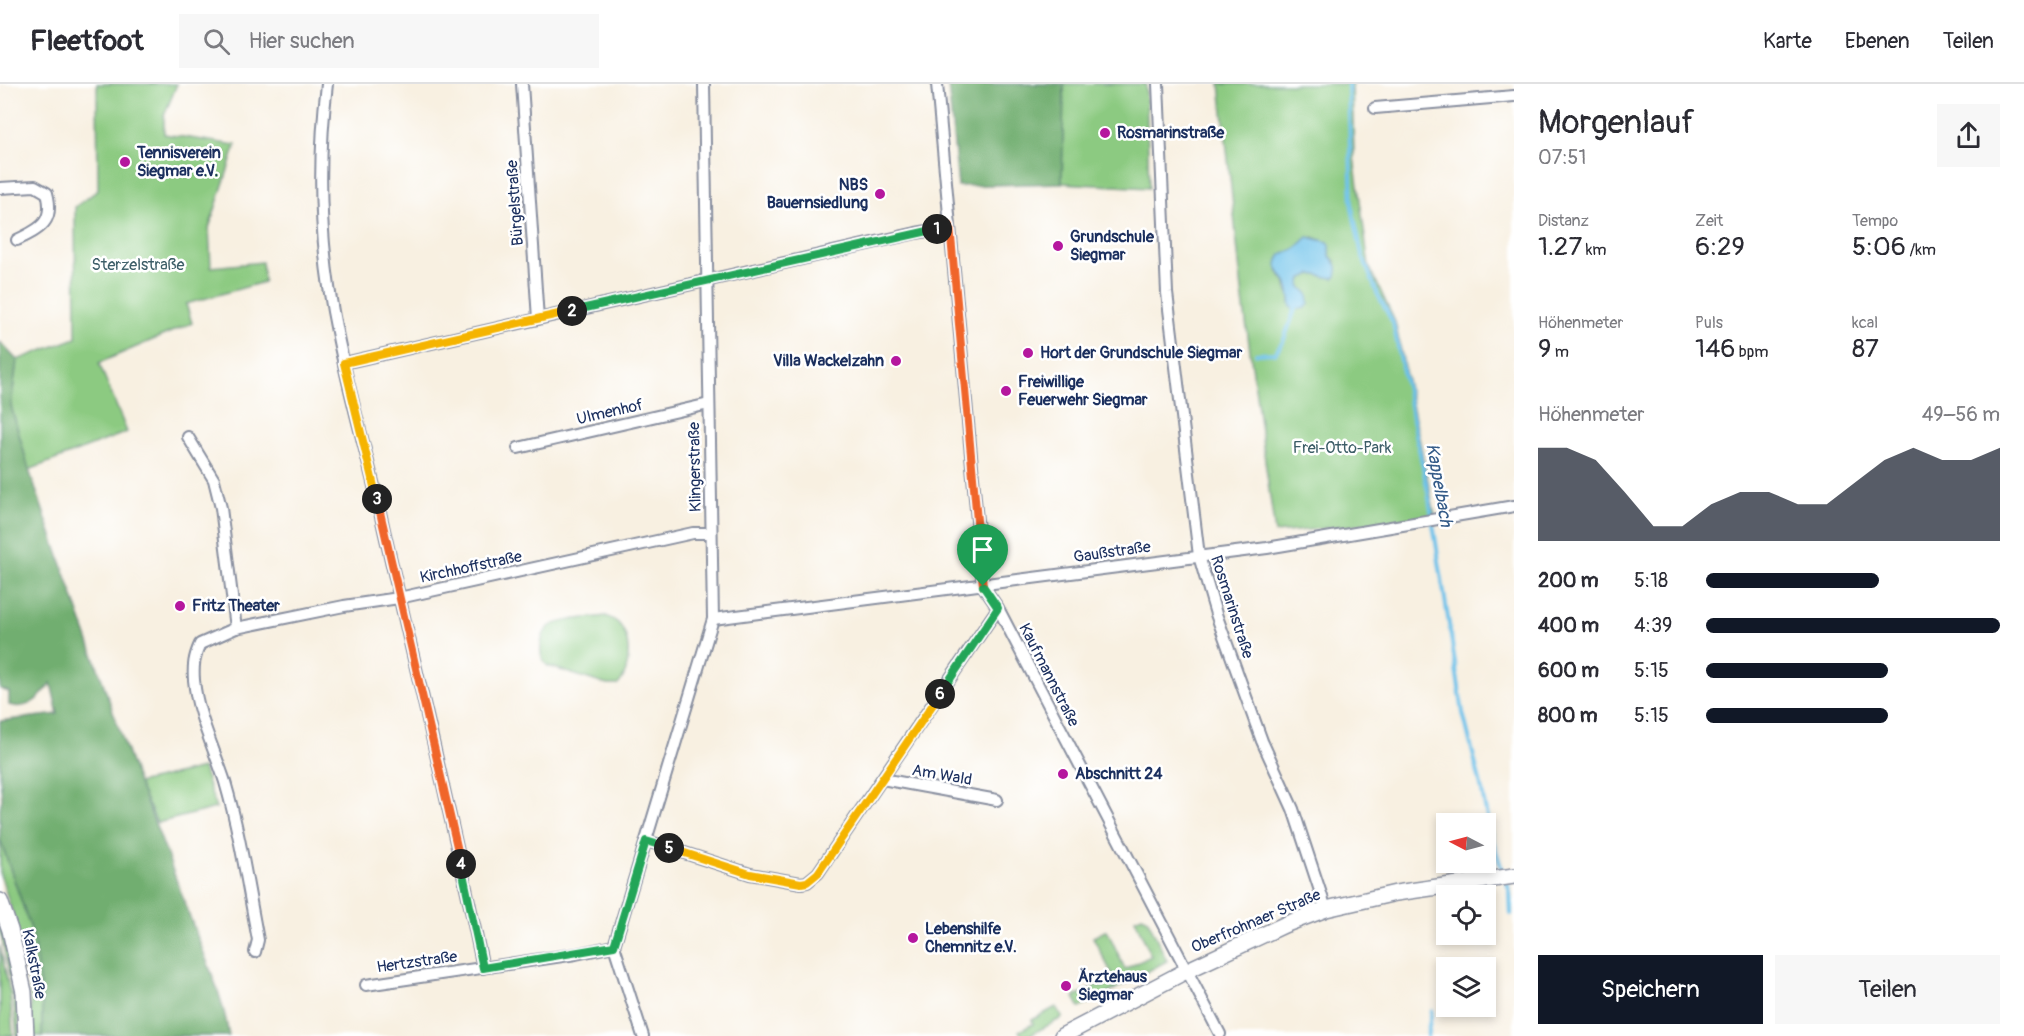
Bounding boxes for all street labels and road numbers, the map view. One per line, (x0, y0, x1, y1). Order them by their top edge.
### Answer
street label: Bürgelstraße (502, 159, 528, 247)
street label: Ulmenhof (575, 395, 646, 429)
street label: Klingerstraße (684, 422, 706, 512)
street label: Gaußstraße (1072, 537, 1152, 567)
street label: Kirchhoffstraße (418, 546, 524, 588)
street label: Rosmarinstraße (1206, 553, 1258, 661)
street label: Kaufmannstraße (1014, 620, 1084, 730)
street label: Am Wald (910, 760, 974, 790)
street label: Oberfrohnaer Straße (1188, 885, 1324, 957)
street label: Kalkstraße (17, 927, 51, 1001)
street label: Hertzstraße (375, 946, 459, 978)

